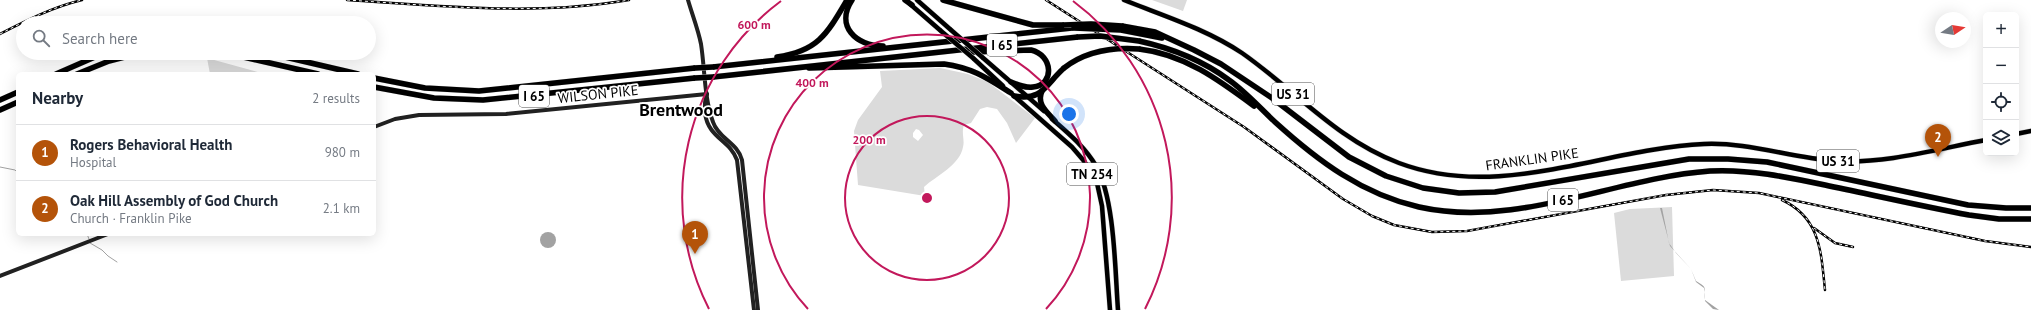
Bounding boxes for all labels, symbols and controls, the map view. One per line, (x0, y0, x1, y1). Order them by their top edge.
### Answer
north arrow (1935, 12, 1971, 48)
map controls (1983, 12, 2019, 156)
button: + (1983, 12, 2019, 48)
search box (16, 16, 376, 60)
text: 600 m (737, 17, 771, 32)
icon: search (30, 27, 52, 49)
text: Search here (62, 29, 138, 48)
road number: I 65 (987, 34, 1017, 56)
button: − (1983, 48, 2019, 84)
text: 400 m (795, 75, 829, 90)
street label: WILSON PIKE (557, 81, 639, 107)
road number: US 31 (1272, 83, 1314, 105)
button: locate (1983, 84, 2019, 120)
road number: I 65 (519, 85, 549, 107)
text: Nearby (32, 87, 83, 109)
text: 2 results (312, 90, 360, 107)
district label: Brentwood (639, 98, 723, 121)
your location (1059, 104, 1079, 124)
button: layers (1983, 120, 2019, 156)
pin: 2 (1925, 124, 1951, 157)
text: 200 m (852, 132, 886, 147)
text: Rogers Behavioral Health (70, 135, 232, 154)
text: 1 (41, 144, 49, 161)
text: 980 m (325, 144, 360, 161)
street label: FRANKLIN PIKE (1484, 144, 1580, 174)
road number: US 31 (1817, 150, 1859, 172)
text: Hospital (70, 154, 116, 171)
road number: TN 254 (1067, 163, 1117, 185)
road number: I 65 (1548, 189, 1578, 211)
text: Oak Hill Assembly of God Church (70, 191, 278, 210)
centre of rings (920, 191, 934, 205)
text: 2 (41, 200, 49, 217)
text: 2.1 km (323, 200, 360, 217)
text: Church · Franklin Pike (70, 210, 192, 227)
pin: 1 (682, 221, 708, 254)

